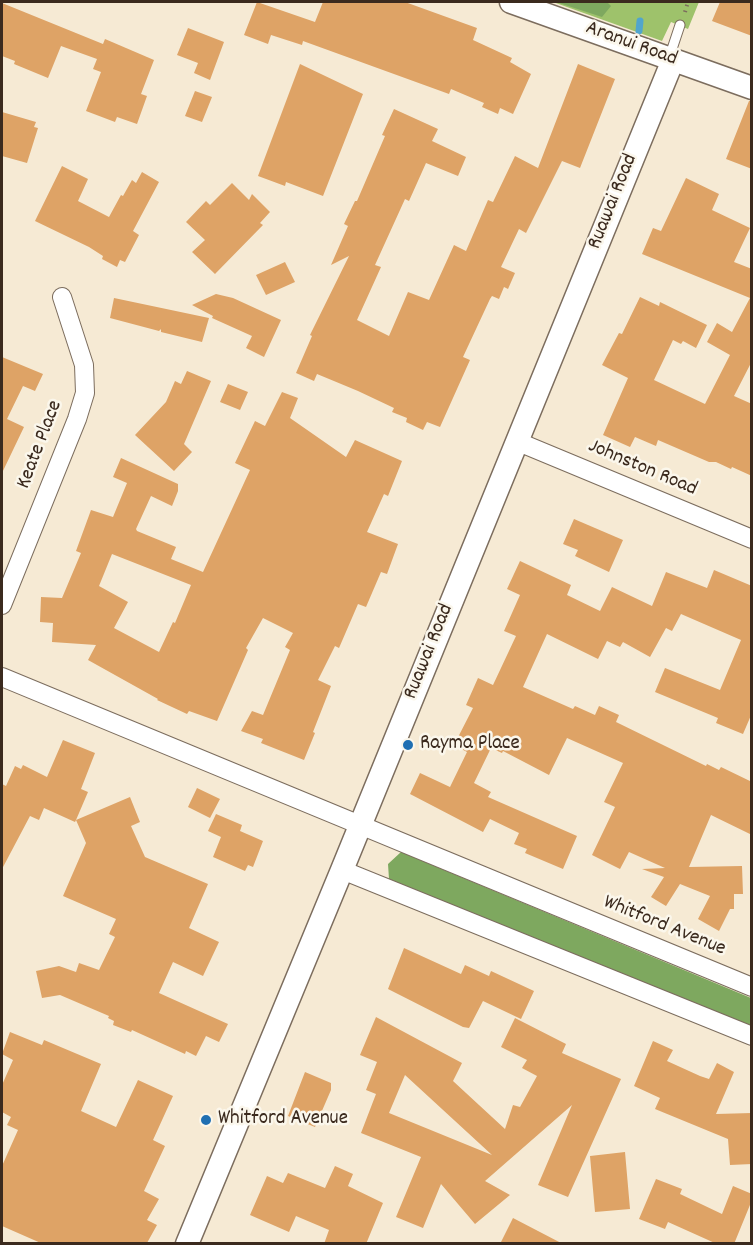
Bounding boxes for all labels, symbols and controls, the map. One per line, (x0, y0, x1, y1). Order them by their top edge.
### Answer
street label: Aranui Road (582, 17, 680, 73)
street label: Ruawai Road (584, 151, 644, 253)
street label: Keate Place (13, 397, 69, 493)
street label: Johnston Road (584, 435, 700, 503)
street label: Ruawai Road (400, 601, 460, 703)
place label: Rayma Place (420, 732, 520, 758)
marker: Rayma Place (401, 738, 415, 752)
street label: Whitford Avenue (599, 891, 729, 963)
place label: Whitford Avenue (218, 1107, 348, 1133)
marker: Whitford Avenue (199, 1113, 213, 1127)

